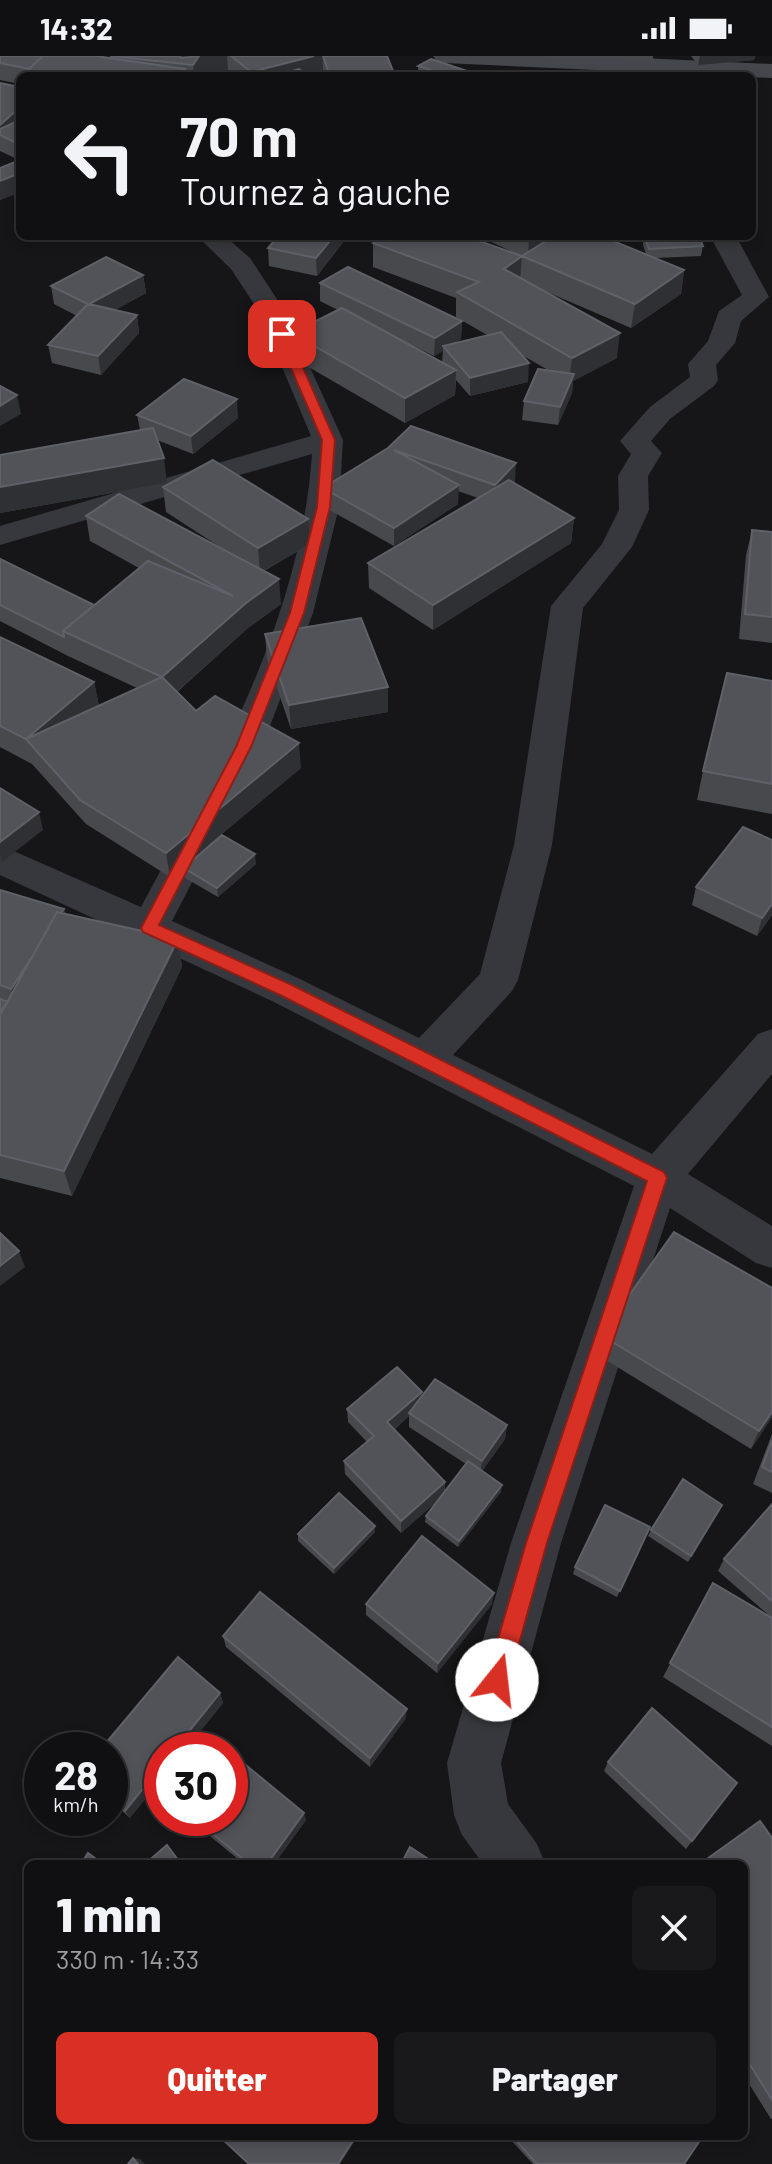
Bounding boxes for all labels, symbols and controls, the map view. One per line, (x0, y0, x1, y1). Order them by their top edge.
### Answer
text: 14:32 (40, 10, 113, 46)
text: 70 m (180, 101, 298, 168)
icon: left (48, 104, 152, 208)
text: Tournez à gauche (180, 169, 451, 212)
pin (248, 300, 316, 368)
icon: arrive (260, 312, 304, 356)
position arrow (455, 1638, 539, 1722)
speed limit sign: 30 (144, 1732, 248, 1836)
text: 28 (54, 1750, 98, 1798)
text: km/h (53, 1792, 99, 1816)
text: 1 min (56, 1884, 162, 1942)
button: close (632, 1886, 716, 1970)
text: 330 m · 14:33 (56, 1943, 199, 1974)
button: Quitter (56, 2032, 378, 2124)
button: Partager (394, 2032, 716, 2124)

